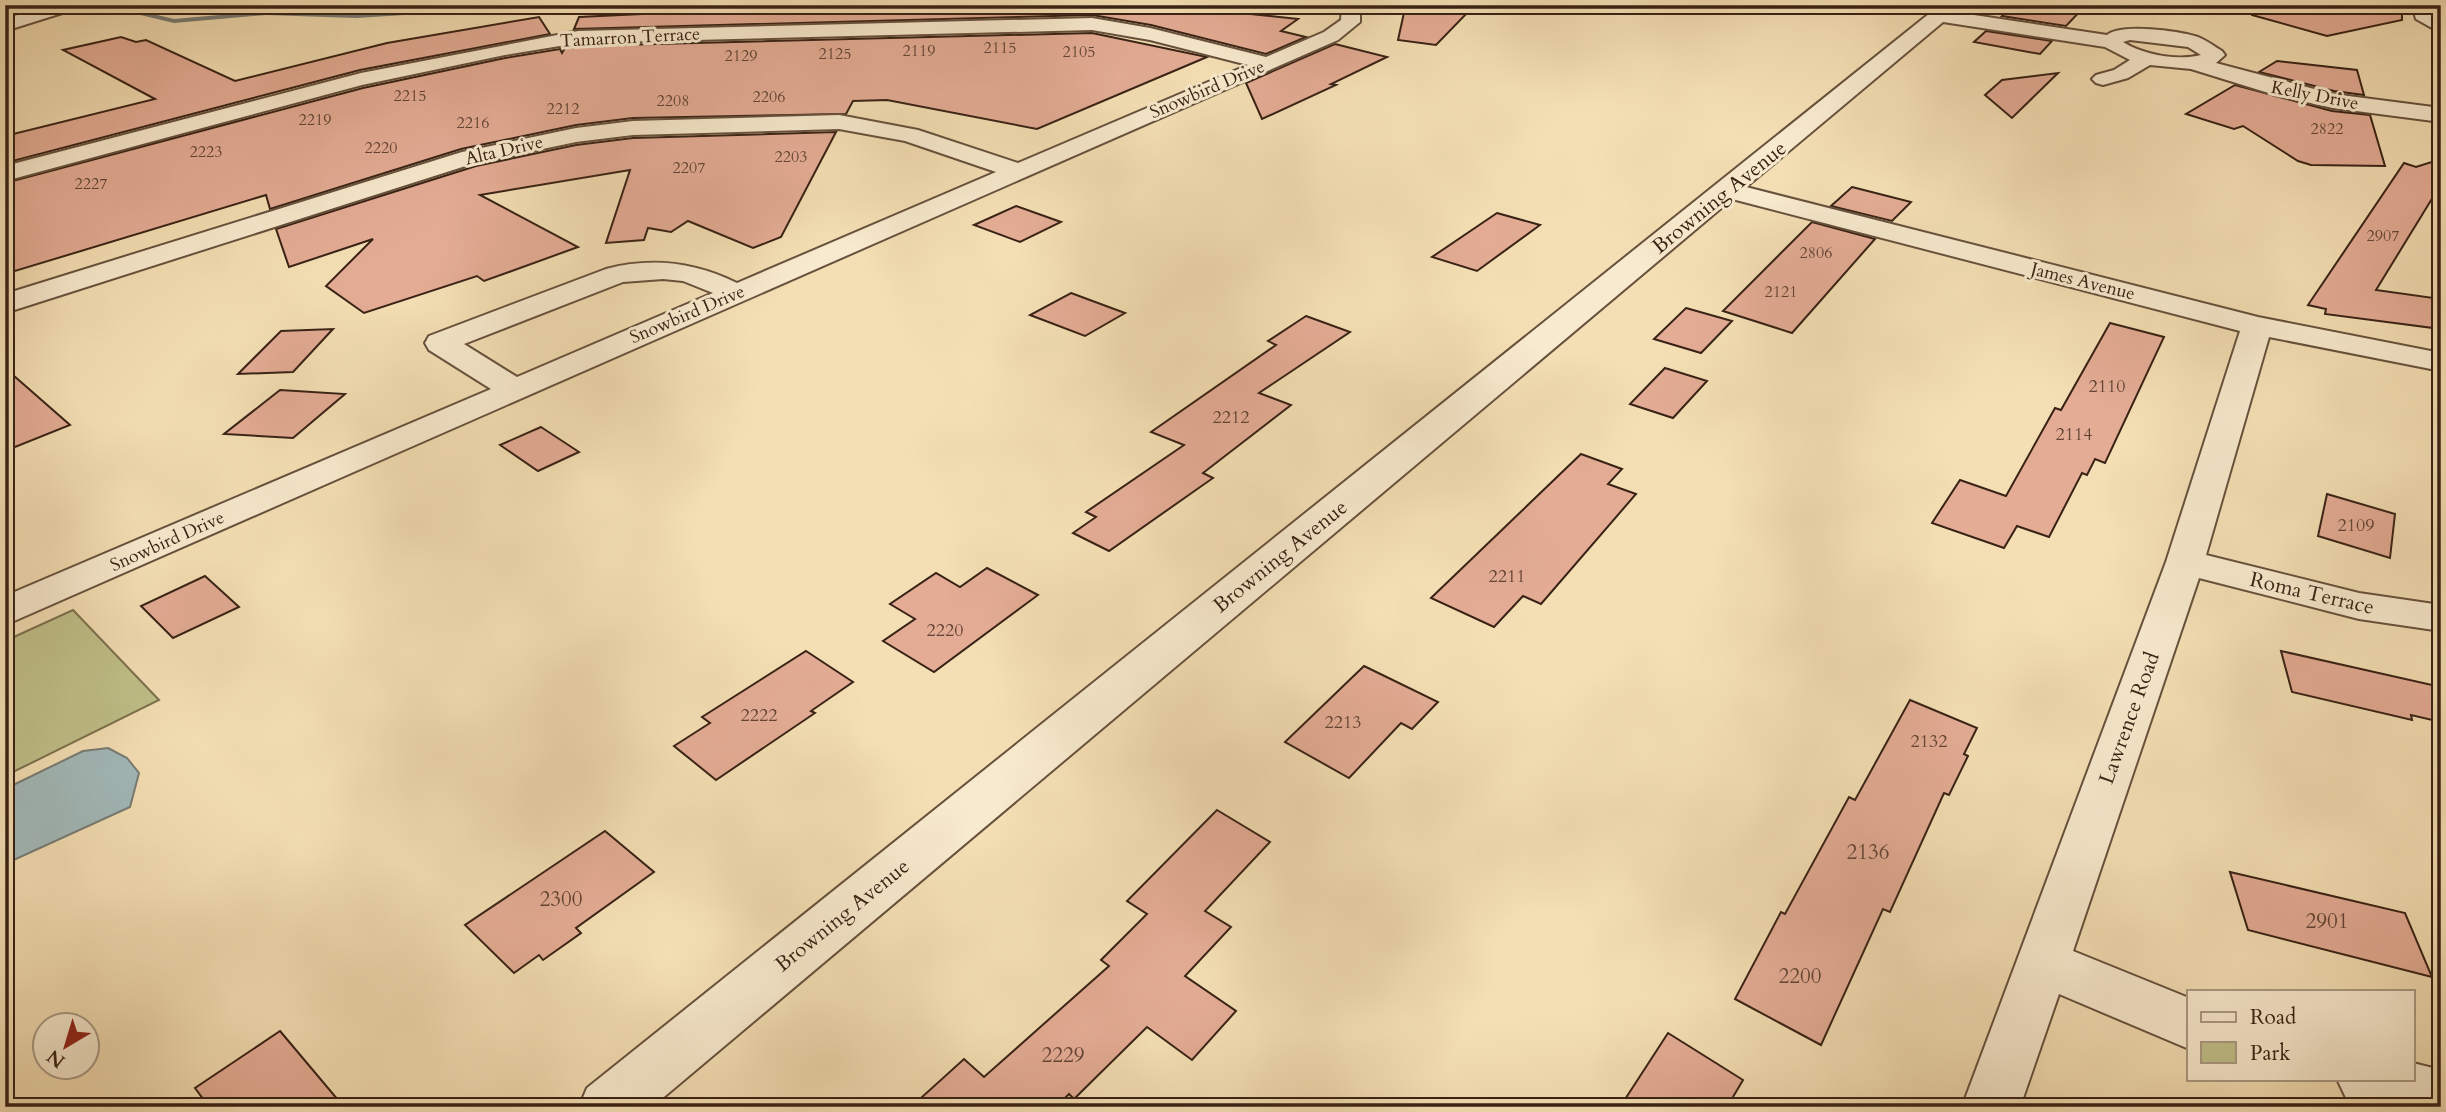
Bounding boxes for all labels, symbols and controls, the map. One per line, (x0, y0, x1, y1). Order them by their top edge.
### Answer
street label: Tamarron Terrace (559, 21, 701, 54)
house number: 2115 (984, 37, 1016, 59)
house number: 2119 (903, 40, 935, 62)
house number: 2105 (1063, 41, 1095, 63)
house number: 2125 (819, 43, 851, 65)
house number: 2129 (725, 45, 757, 67)
street label: Snowbird Drive (1146, 54, 1269, 125)
street label: Kelly Drive (2269, 75, 2361, 116)
house number: 2215 (394, 85, 426, 107)
house number: 2206 (753, 86, 785, 108)
house number: 2208 (657, 90, 689, 112)
house number: 2212 (547, 98, 579, 120)
house number: 2219 (299, 109, 331, 131)
house number: 2216 (457, 112, 489, 134)
house number: 2822 (2311, 118, 2343, 140)
street label: Alta Drive (463, 129, 546, 172)
street label: Browning Avenue (1646, 134, 1793, 261)
house number: 2220 (365, 137, 397, 159)
house number: 2223 (190, 141, 222, 163)
house number: 2203 (775, 146, 807, 168)
house number: 2207 (673, 157, 705, 179)
house number: 2227 (75, 173, 107, 195)
house number: 2907 (2367, 225, 2399, 247)
house number: 2806 (1800, 242, 1832, 264)
street label: James Avenue (2025, 256, 2138, 306)
street label: Snowbird Drive (626, 279, 749, 350)
house number: 2121 (1765, 281, 1797, 303)
house number: 2110 (2089, 374, 2125, 399)
house number: 2212 (1213, 405, 1249, 430)
house number: 2114 (2056, 422, 2092, 447)
street label: Browning Avenue (1207, 493, 1354, 620)
street label: Snowbird Drive (106, 505, 228, 578)
house number: 2109 (2338, 513, 2374, 538)
house number: 2211 (1489, 564, 1525, 589)
street label: Roma Terrace (2247, 565, 2377, 622)
house number: 2220 (927, 618, 963, 643)
street label: Lawrence Road (2092, 648, 2167, 788)
house number: 2222 (741, 703, 777, 728)
house number: 2213 (1325, 710, 1361, 735)
house number: 2132 (1911, 729, 1947, 754)
house number: 2136 (1846, 838, 1890, 867)
street label: Browning Avenue (769, 852, 916, 979)
house number: 2300 (539, 885, 583, 914)
house number: 2901 (2305, 907, 2349, 936)
house number: 2200 (1778, 962, 1822, 991)
legend (2187, 990, 2414, 1080)
text: Road (2250, 1003, 2296, 1032)
north arrow (32, 1010, 102, 1080)
text: Park (2250, 1039, 2291, 1068)
house number: 2229 (1041, 1041, 1085, 1070)
text: N (41, 1043, 71, 1074)

